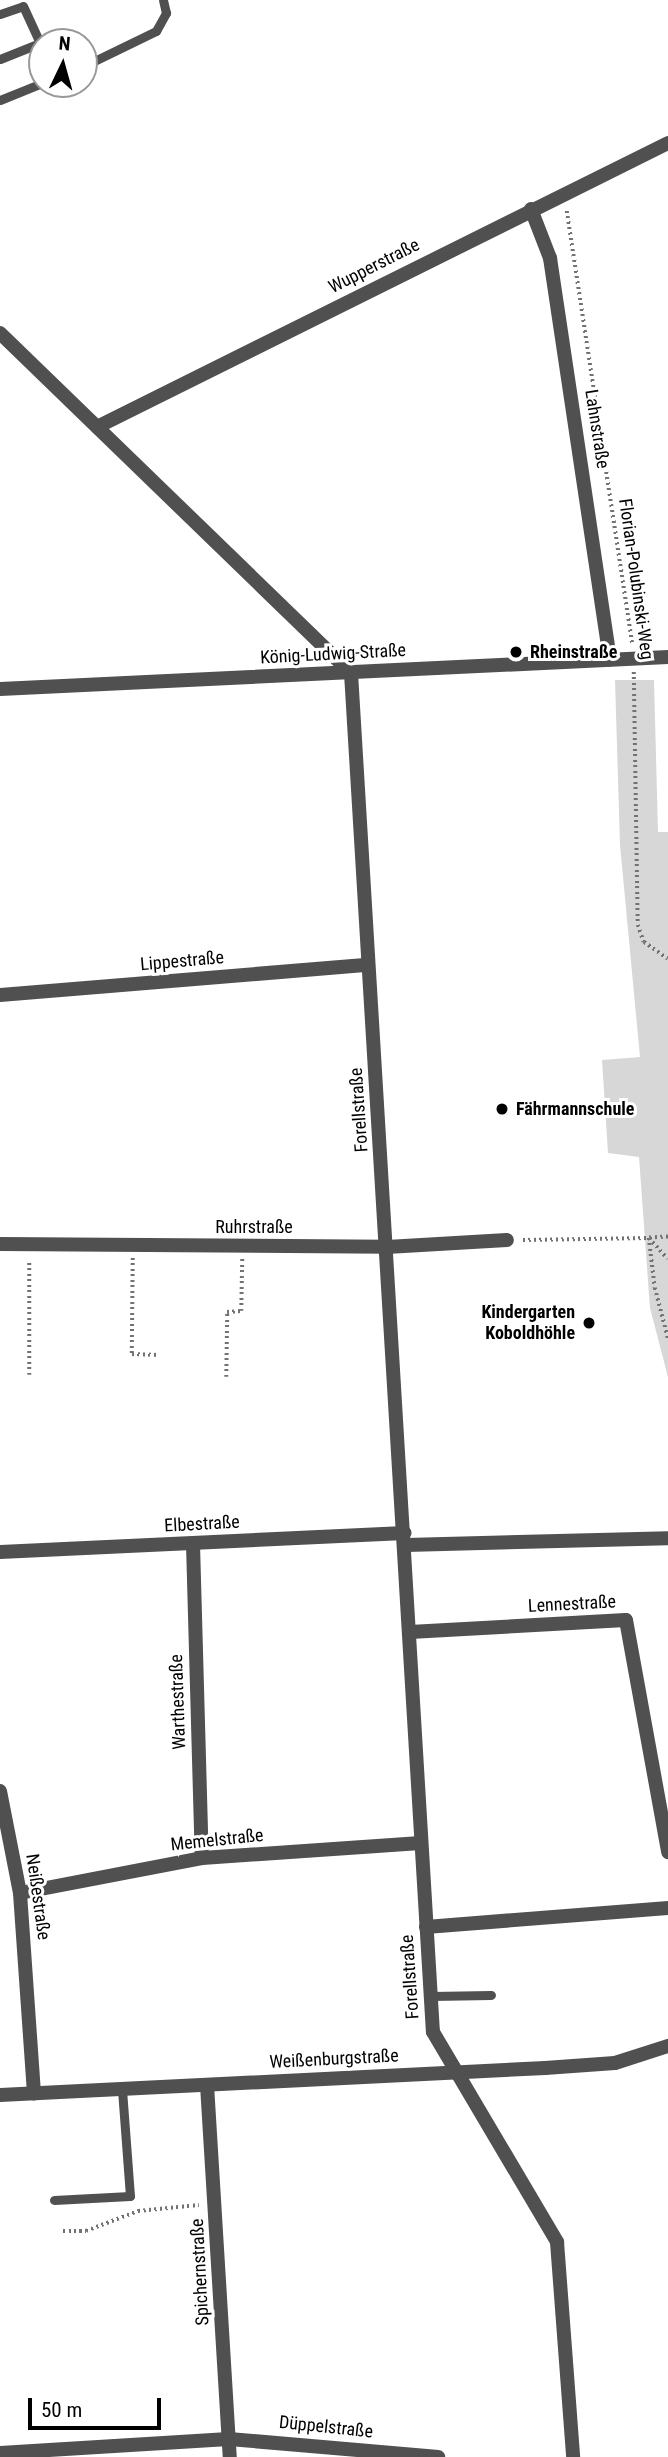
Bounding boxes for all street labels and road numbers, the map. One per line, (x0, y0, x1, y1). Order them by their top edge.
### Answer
street label: Wupperstraße (325, 234, 423, 298)
street label: Lahnstraße (580, 388, 614, 470)
street label: Florian-Polubinski-Weg (614, 497, 658, 661)
street label: König-Ludwig-Straße (260, 639, 406, 669)
street label: Lippestraße (139, 947, 225, 975)
street label: Forellstraße (345, 1067, 373, 1153)
street label: Ruhrstraße (215, 1216, 293, 1238)
street label: Elbestraße (164, 1511, 240, 1537)
street label: Lennestraße (527, 1591, 617, 1617)
street label: Warthestraße (166, 1654, 190, 1750)
street label: Memelstraße (169, 1824, 265, 1856)
street label: Neißestraße (21, 1853, 55, 1941)
street label: Forellstraße (396, 1934, 424, 2020)
street label: Weißenburgstraße (269, 2045, 399, 2073)
street label: Spichernstraße (186, 2218, 214, 2326)
street label: Düppelstraße (278, 2411, 374, 2443)

